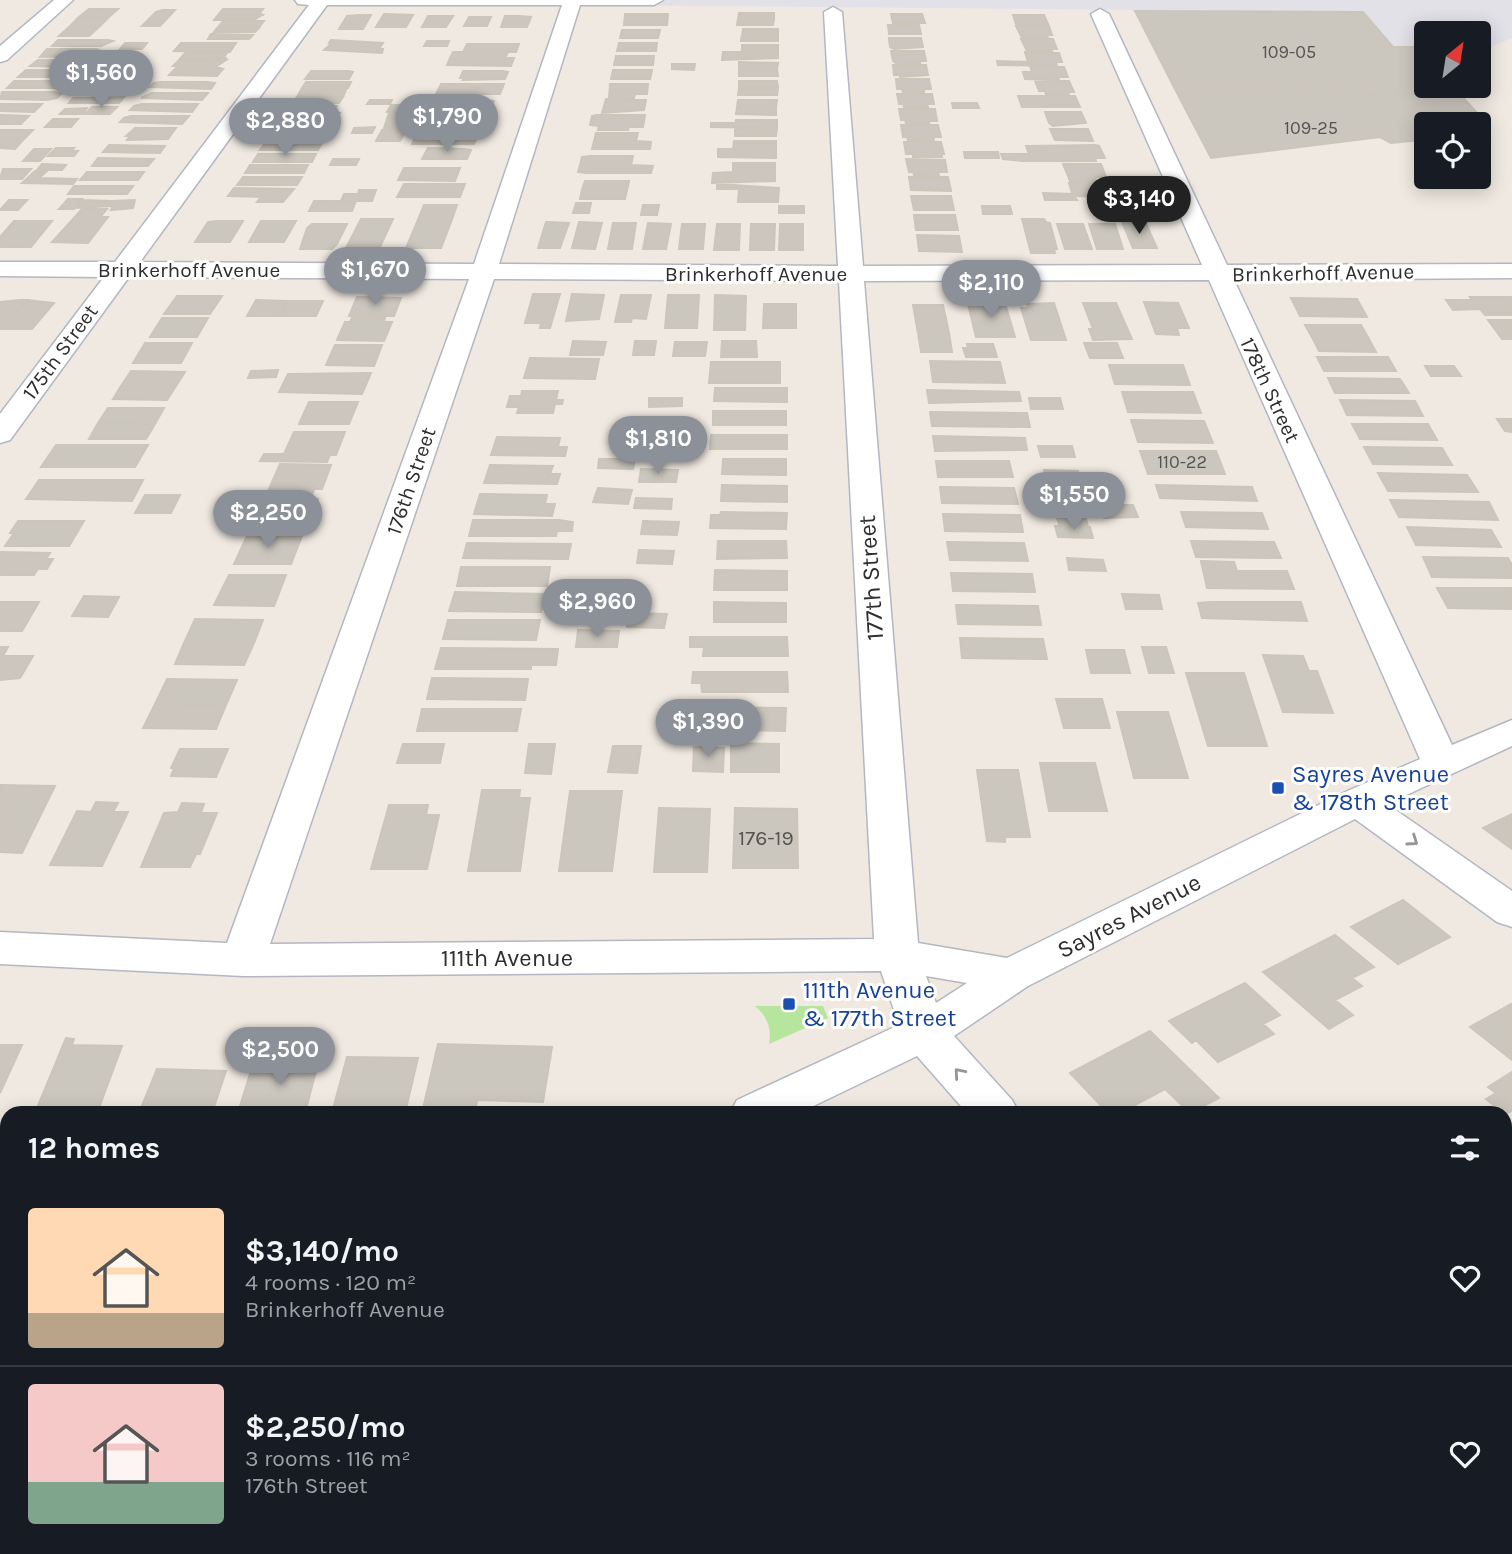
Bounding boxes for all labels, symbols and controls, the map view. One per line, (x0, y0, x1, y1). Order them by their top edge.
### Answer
north arrow (1414, 21, 1491, 98)
map controls (1414, 21, 1491, 189)
house number: 109-05 (1262, 41, 1316, 63)
pin: $1,560 (44, 50, 158, 110)
text: $1,560 (65, 59, 137, 86)
pin: $1,790 (390, 94, 504, 154)
pin: $2,880 (228, 99, 342, 158)
text: $1,790 (412, 103, 482, 130)
text: $2,880 (245, 107, 325, 134)
button: locate (1414, 112, 1491, 189)
house number: 109-25 (1284, 117, 1338, 139)
pin: $3,140 (1082, 176, 1196, 236)
text: $3,140 (1103, 185, 1175, 212)
pin: $1,670 (318, 247, 432, 307)
text: $1,670 (340, 256, 410, 283)
street label: Brinkerhoff Avenue (98, 258, 280, 282)
street label: Brinkerhoff Avenue (1232, 259, 1414, 287)
pin: $2,110 (934, 260, 1048, 320)
street label: Brinkerhoff Avenue (665, 262, 847, 286)
text: $2,110 (958, 269, 1024, 296)
street label: 175th Street (17, 300, 103, 404)
street label: 178th Street (1235, 334, 1305, 446)
pin: $1,810 (601, 416, 715, 476)
street label: 176th Street (381, 424, 441, 538)
text: $1,810 (624, 425, 692, 452)
house number: 110-22 (1157, 451, 1207, 473)
pin: $1,550 (1017, 472, 1131, 532)
text: $1,550 (1038, 481, 1110, 508)
pin: $2,250 (211, 490, 325, 550)
text: $2,250 (229, 499, 307, 526)
street label: 177th Street (853, 514, 889, 642)
pin: $2,960 (540, 580, 654, 639)
text: $2,960 (558, 588, 636, 615)
pin: $1,390 (651, 700, 765, 759)
text: $1,390 (672, 708, 744, 735)
place label: Sayres Avenue & 178th Street (1292, 760, 1449, 816)
marker: Sayres Avenue & 178th Street (1270, 780, 1286, 796)
house number: 176-19 (738, 826, 794, 850)
one-way arrow (1406, 833, 1419, 846)
street label: Sayres Avenue (1053, 868, 1205, 964)
street label: 111th Avenue (441, 944, 573, 972)
place label: 111th Avenue & 177th Street (803, 976, 956, 1032)
marker: 111th Avenue & 177th Street (781, 996, 797, 1012)
pin: $2,500 (223, 1028, 337, 1087)
text: $2,500 (241, 1036, 319, 1063)
one-way arrow (955, 1068, 968, 1081)
icon: filters (1446, 1129, 1484, 1167)
text: 12 homes (28, 1130, 160, 1166)
text: $3,140/mo (245, 1233, 399, 1269)
icon: home (84, 1236, 168, 1320)
icon: heart (1446, 1259, 1484, 1297)
text: 4 rooms · 120 m² (245, 1269, 416, 1296)
text: Brinkerhoff Avenue (245, 1296, 445, 1323)
text: $2,250/mo (245, 1409, 406, 1445)
icon: home (84, 1412, 168, 1496)
icon: heart (1446, 1435, 1484, 1473)
text: 3 rooms · 116 m² (245, 1445, 411, 1472)
text: 176th Street (245, 1472, 368, 1499)

